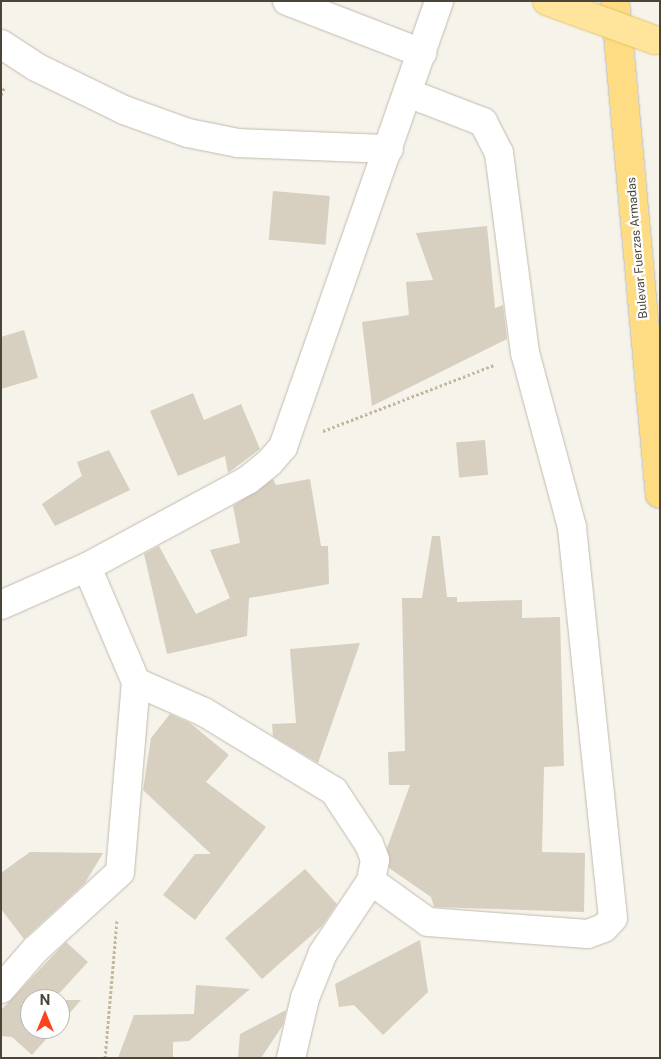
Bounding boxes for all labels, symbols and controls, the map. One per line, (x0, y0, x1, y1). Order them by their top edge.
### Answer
street label: Bulevar Fuerzas Armadas (625, 177, 651, 319)
north arrow (20, 989, 70, 1039)
text: N (40, 992, 50, 1008)

